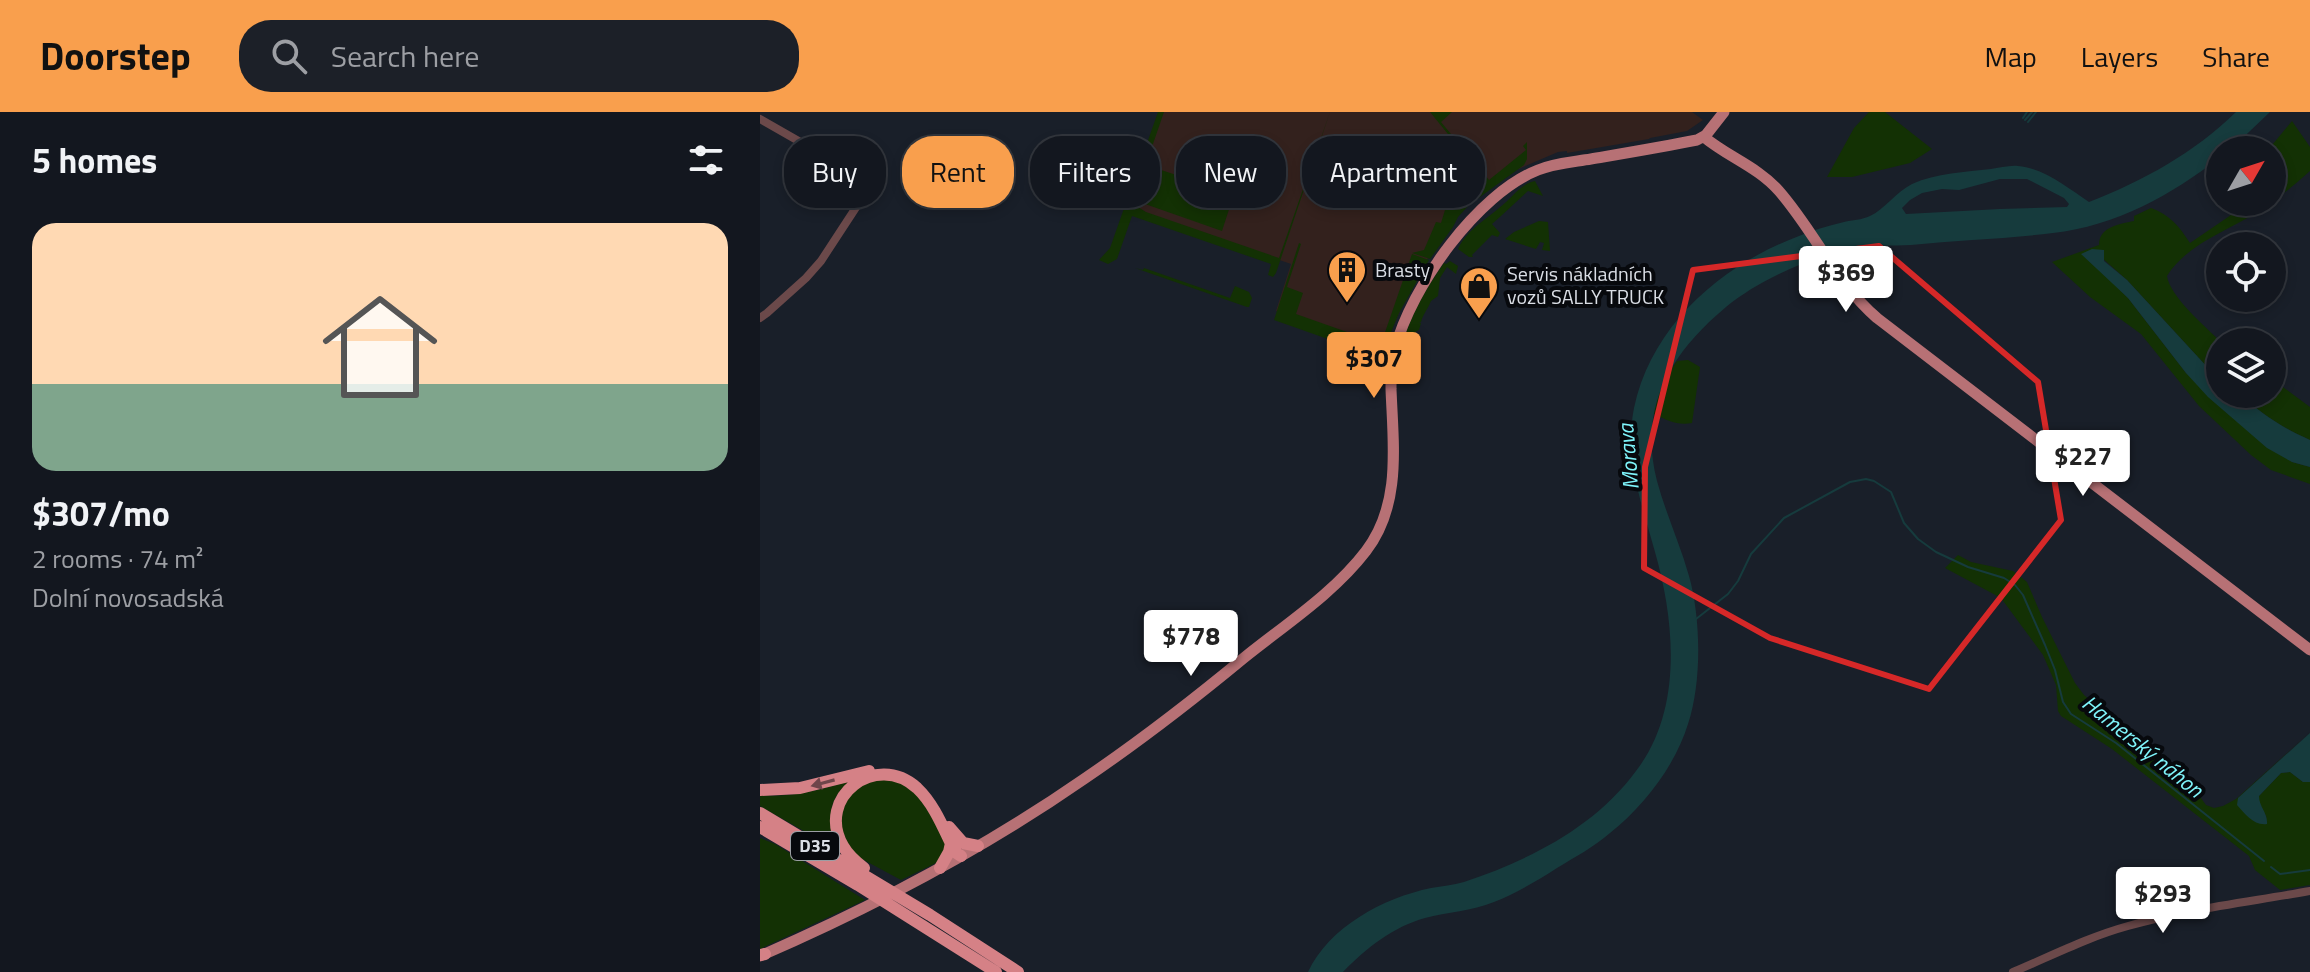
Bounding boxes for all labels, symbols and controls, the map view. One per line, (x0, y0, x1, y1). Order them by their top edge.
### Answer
search box (239, 20, 799, 92)
text: Doorstep (40, 27, 191, 85)
text: Search here (331, 33, 479, 79)
icon: search (267, 34, 311, 78)
text: Map (1984, 35, 2037, 78)
text: Layers (2081, 35, 2158, 78)
text: Share (2202, 35, 2270, 78)
text: 5 homes (32, 134, 157, 186)
chip: Buy (784, 136, 886, 208)
chip: Rent (902, 136, 1014, 208)
chip: Filters (1030, 136, 1160, 208)
chip: New (1176, 136, 1286, 208)
chip: Apartment (1302, 136, 1485, 208)
north arrow (2206, 136, 2286, 216)
map controls (2206, 136, 2286, 408)
icon: filters (684, 138, 728, 182)
button: locate (2206, 232, 2286, 312)
pin: $369 (1799, 246, 1893, 314)
building icon: Brasty (1326, 249, 1368, 304)
text: $369 (1817, 252, 1875, 291)
place label: Brasty (1375, 254, 1431, 285)
place label: Servis nákladních vozů SALLY TRUCK (1507, 258, 1665, 312)
shop icon: Servis nákladních vozů SALLY TRUCK (1458, 265, 1500, 320)
icon: home (308, 275, 452, 419)
button: layers (2206, 328, 2286, 408)
pin: $307 (1327, 332, 1421, 400)
text: $307 (1345, 338, 1403, 377)
water label: Morava (1608, 421, 1648, 492)
pin: $227 (2036, 430, 2130, 498)
text: $227 (2054, 436, 2112, 475)
text: $307/mo (32, 487, 170, 539)
text: 2 rooms · 74 m² (32, 539, 203, 578)
text: Dolní novosadská (32, 578, 224, 617)
pin: $778 (1144, 610, 1238, 678)
text: $778 (1162, 616, 1220, 655)
water label: Hamerský náhon (2075, 686, 2212, 806)
one-way arrow (811, 777, 836, 789)
road number: D35 (791, 832, 839, 860)
pin: $293 (2116, 867, 2210, 935)
text: $293 (2134, 873, 2192, 912)

